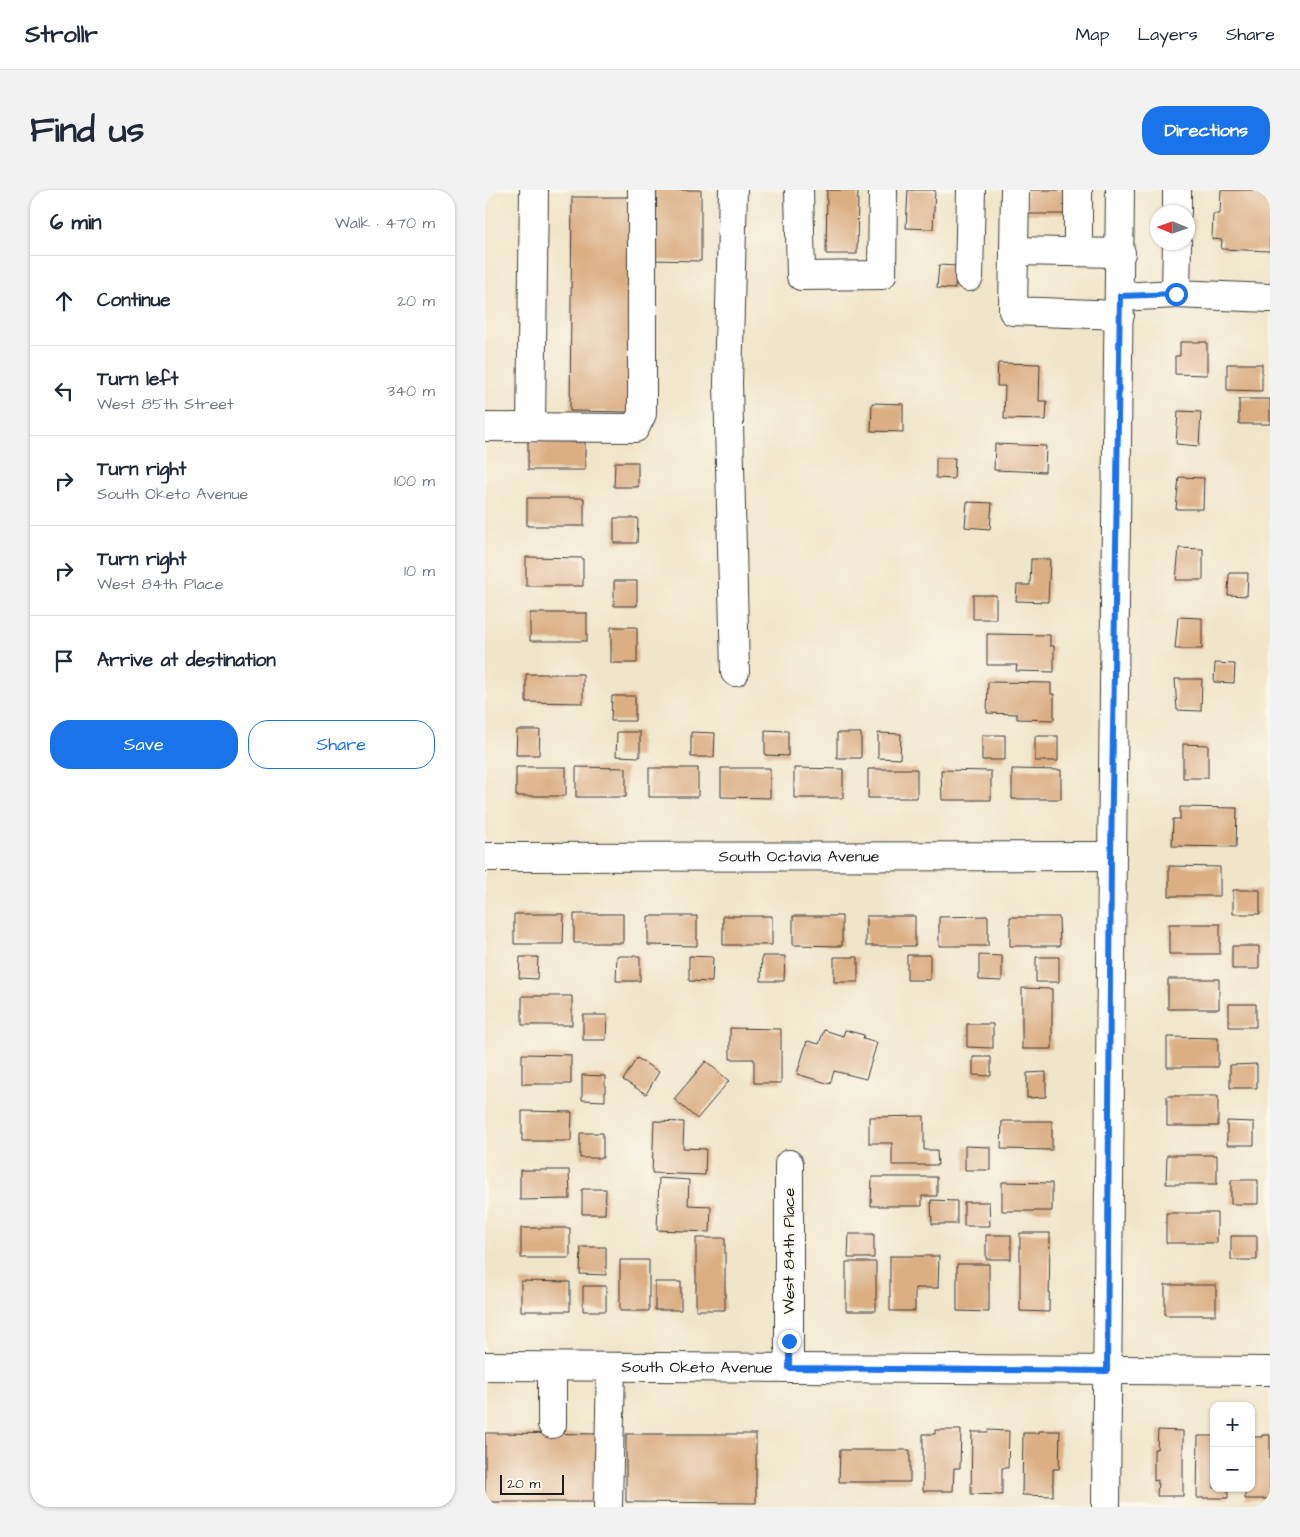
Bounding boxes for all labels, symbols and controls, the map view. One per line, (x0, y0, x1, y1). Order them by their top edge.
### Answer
text: Strollr (25, 18, 98, 52)
text: Map (1075, 22, 1109, 47)
text: Layers (1137, 22, 1198, 47)
text: Share (1226, 22, 1275, 47)
text: Find us (30, 106, 144, 155)
button: Directions (1142, 106, 1270, 155)
north arrow (1150, 205, 1195, 250)
text: 6 min (50, 208, 102, 237)
text: Walk · 470 m (335, 212, 435, 234)
route start (1165, 283, 1188, 306)
icon: ahead (50, 287, 78, 315)
text: Continue (97, 287, 171, 314)
text: 20 m (397, 290, 435, 312)
text: Turn left (97, 366, 178, 393)
icon: left (50, 377, 78, 405)
text: 340 m (387, 380, 435, 402)
text: West 85th Street (97, 393, 233, 415)
text: Turn right (97, 456, 186, 483)
icon: right (50, 467, 78, 495)
text: 100 m (394, 470, 435, 492)
text: South Oketo Avenue (97, 483, 248, 505)
text: Turn right (97, 546, 186, 573)
icon: right (50, 557, 78, 585)
text: 10 m (404, 560, 435, 582)
text: West 84th Place (97, 573, 223, 595)
icon: arrive (50, 647, 78, 675)
text: Arrive at destination (97, 647, 276, 674)
button: Save (50, 720, 238, 769)
button: Share (248, 720, 435, 769)
street label: South Octavia Avenue (719, 845, 880, 868)
street label: West 84th Place (778, 1188, 800, 1314)
route end (778, 1330, 801, 1353)
street label: South Oketo Avenue (621, 1356, 773, 1379)
map controls (1210, 1402, 1255, 1492)
button: + (1210, 1402, 1255, 1447)
button: − (1210, 1447, 1255, 1492)
scale bar (500, 1472, 564, 1495)
text: 20 m (507, 1474, 540, 1494)

